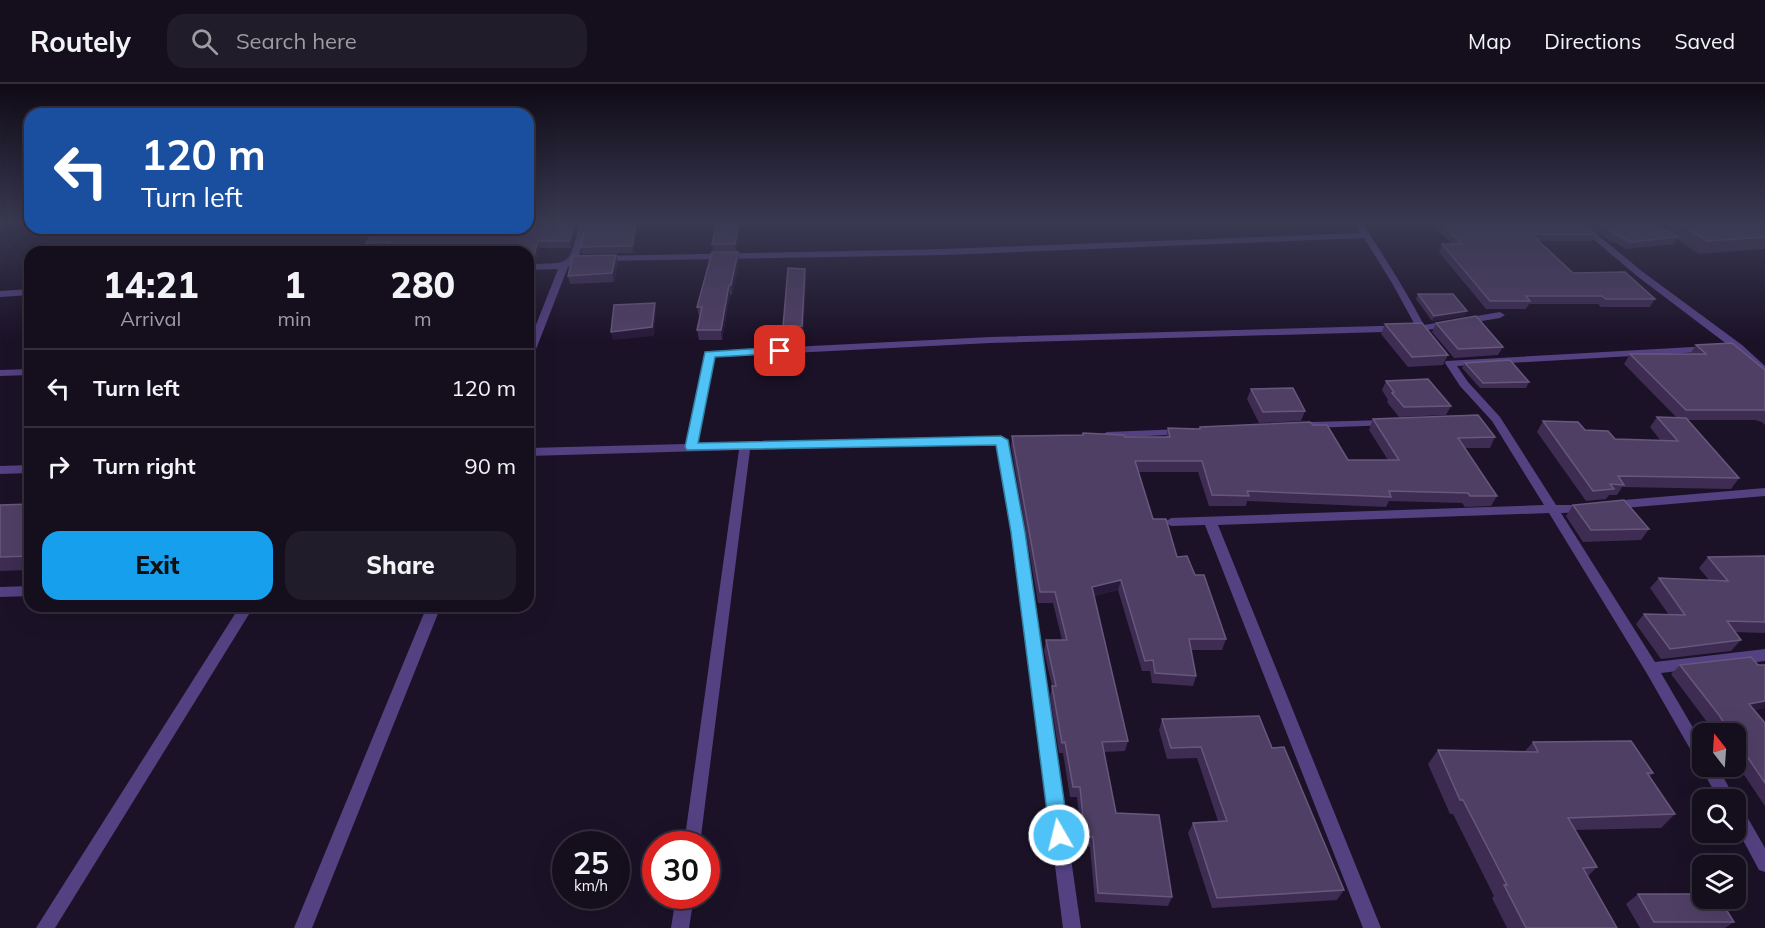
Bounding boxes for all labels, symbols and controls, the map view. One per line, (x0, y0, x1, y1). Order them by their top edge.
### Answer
search box (167, 14, 587, 68)
text: Routely (30, 24, 131, 59)
icon: search (188, 25, 221, 58)
text: Search here (236, 27, 357, 55)
text: Map (1468, 28, 1511, 54)
text: Directions (1544, 28, 1641, 54)
text: Saved (1674, 28, 1735, 54)
text: 120 m (141, 128, 266, 181)
icon: left (42, 132, 120, 210)
text: Turn left (141, 180, 243, 214)
text: 14:21 (103, 262, 199, 307)
text: 1 (284, 262, 305, 307)
text: 280 (390, 262, 455, 307)
text: Arrival (120, 306, 181, 331)
text: min (277, 306, 312, 331)
text: m (414, 306, 432, 331)
pin (754, 325, 805, 376)
icon: arrive (763, 334, 796, 367)
icon: left (42, 372, 75, 405)
text: Turn left (93, 374, 180, 402)
text: 120 m (451, 374, 516, 402)
icon: right (42, 450, 75, 483)
text: Turn right (93, 452, 196, 480)
text: 90 m (465, 452, 516, 480)
button: Exit (42, 531, 273, 600)
button: Share (285, 531, 516, 600)
north arrow (1692, 723, 1746, 777)
map controls (1692, 723, 1746, 909)
button: search (1692, 789, 1746, 843)
position arrow (1027, 803, 1091, 867)
speed limit sign: 30 (642, 831, 720, 909)
text: 25 (573, 844, 609, 882)
button: layers (1692, 855, 1746, 909)
text: km/h (574, 876, 608, 895)

